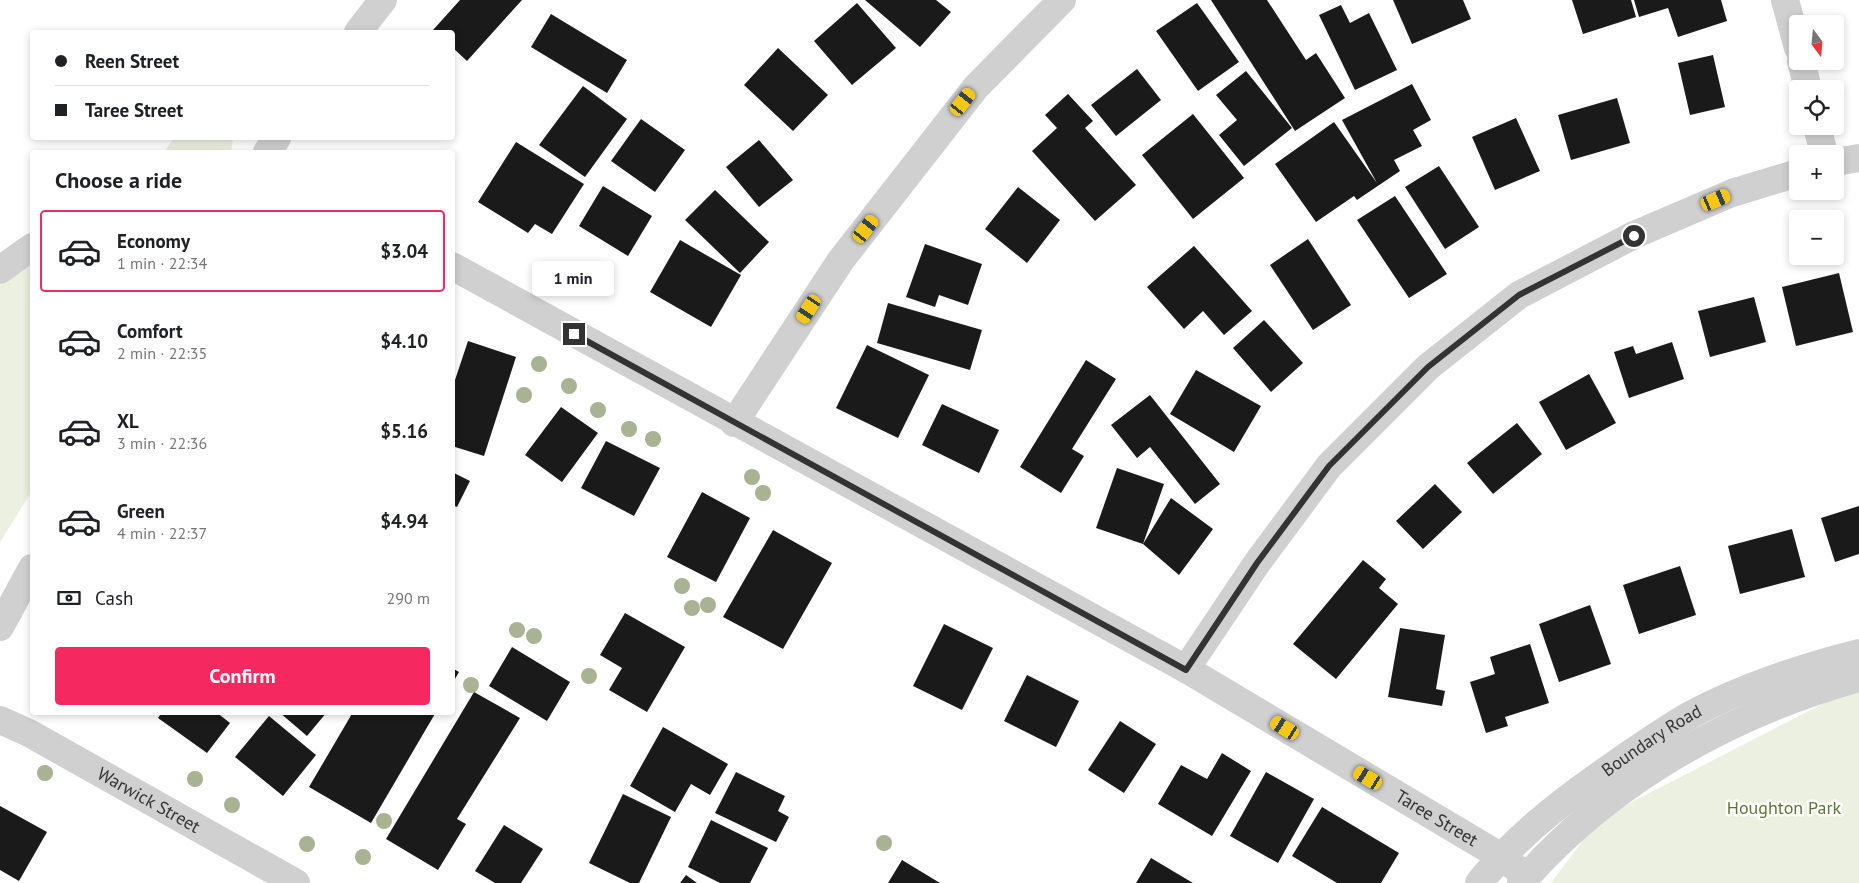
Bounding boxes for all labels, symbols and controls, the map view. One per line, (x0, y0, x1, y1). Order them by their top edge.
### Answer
north arrow (1789, 15, 1844, 70)
map controls (1789, 15, 1844, 265)
text: Reen Street (85, 49, 179, 73)
button: locate (1789, 80, 1844, 135)
car (947, 86, 978, 118)
text: Taree Street (85, 98, 183, 122)
button: + (1789, 145, 1844, 200)
text: Choose a ride (55, 166, 182, 194)
car (1699, 187, 1732, 213)
button: − (1789, 210, 1844, 265)
car (850, 213, 881, 245)
route start (1623, 225, 1645, 247)
icon: car (57, 229, 102, 274)
text: Economy (117, 229, 190, 253)
text: $3.04 (380, 239, 428, 263)
text: 1 min · 22:34 (117, 253, 207, 273)
callout: 1 min (533, 262, 615, 296)
text: 1 min (553, 268, 593, 288)
car (794, 292, 823, 326)
icon: car (57, 319, 102, 364)
text: Comfort (117, 319, 183, 343)
route end (563, 323, 585, 345)
text: $4.10 (380, 329, 428, 353)
text: 2 min · 22:35 (117, 343, 207, 363)
icon: car (57, 409, 102, 454)
text: XL (117, 409, 139, 433)
text: $5.16 (380, 419, 428, 443)
text: 3 min · 22:36 (117, 433, 207, 453)
icon: car (57, 499, 102, 544)
text: Green (117, 499, 165, 523)
text: $4.94 (380, 509, 428, 533)
text: 4 min · 22:37 (117, 523, 207, 543)
icon: cash (55, 584, 83, 612)
text: Cash (95, 586, 133, 610)
text: 290 m (387, 588, 430, 608)
button: Confirm (55, 647, 430, 705)
street label: Boundary Road (1597, 699, 1705, 781)
car (1268, 714, 1301, 742)
street label: Warwick Street (93, 762, 204, 838)
car (1351, 764, 1384, 792)
street label: Taree Street (1391, 784, 1482, 851)
park label: Houghton Park (1727, 796, 1842, 819)

